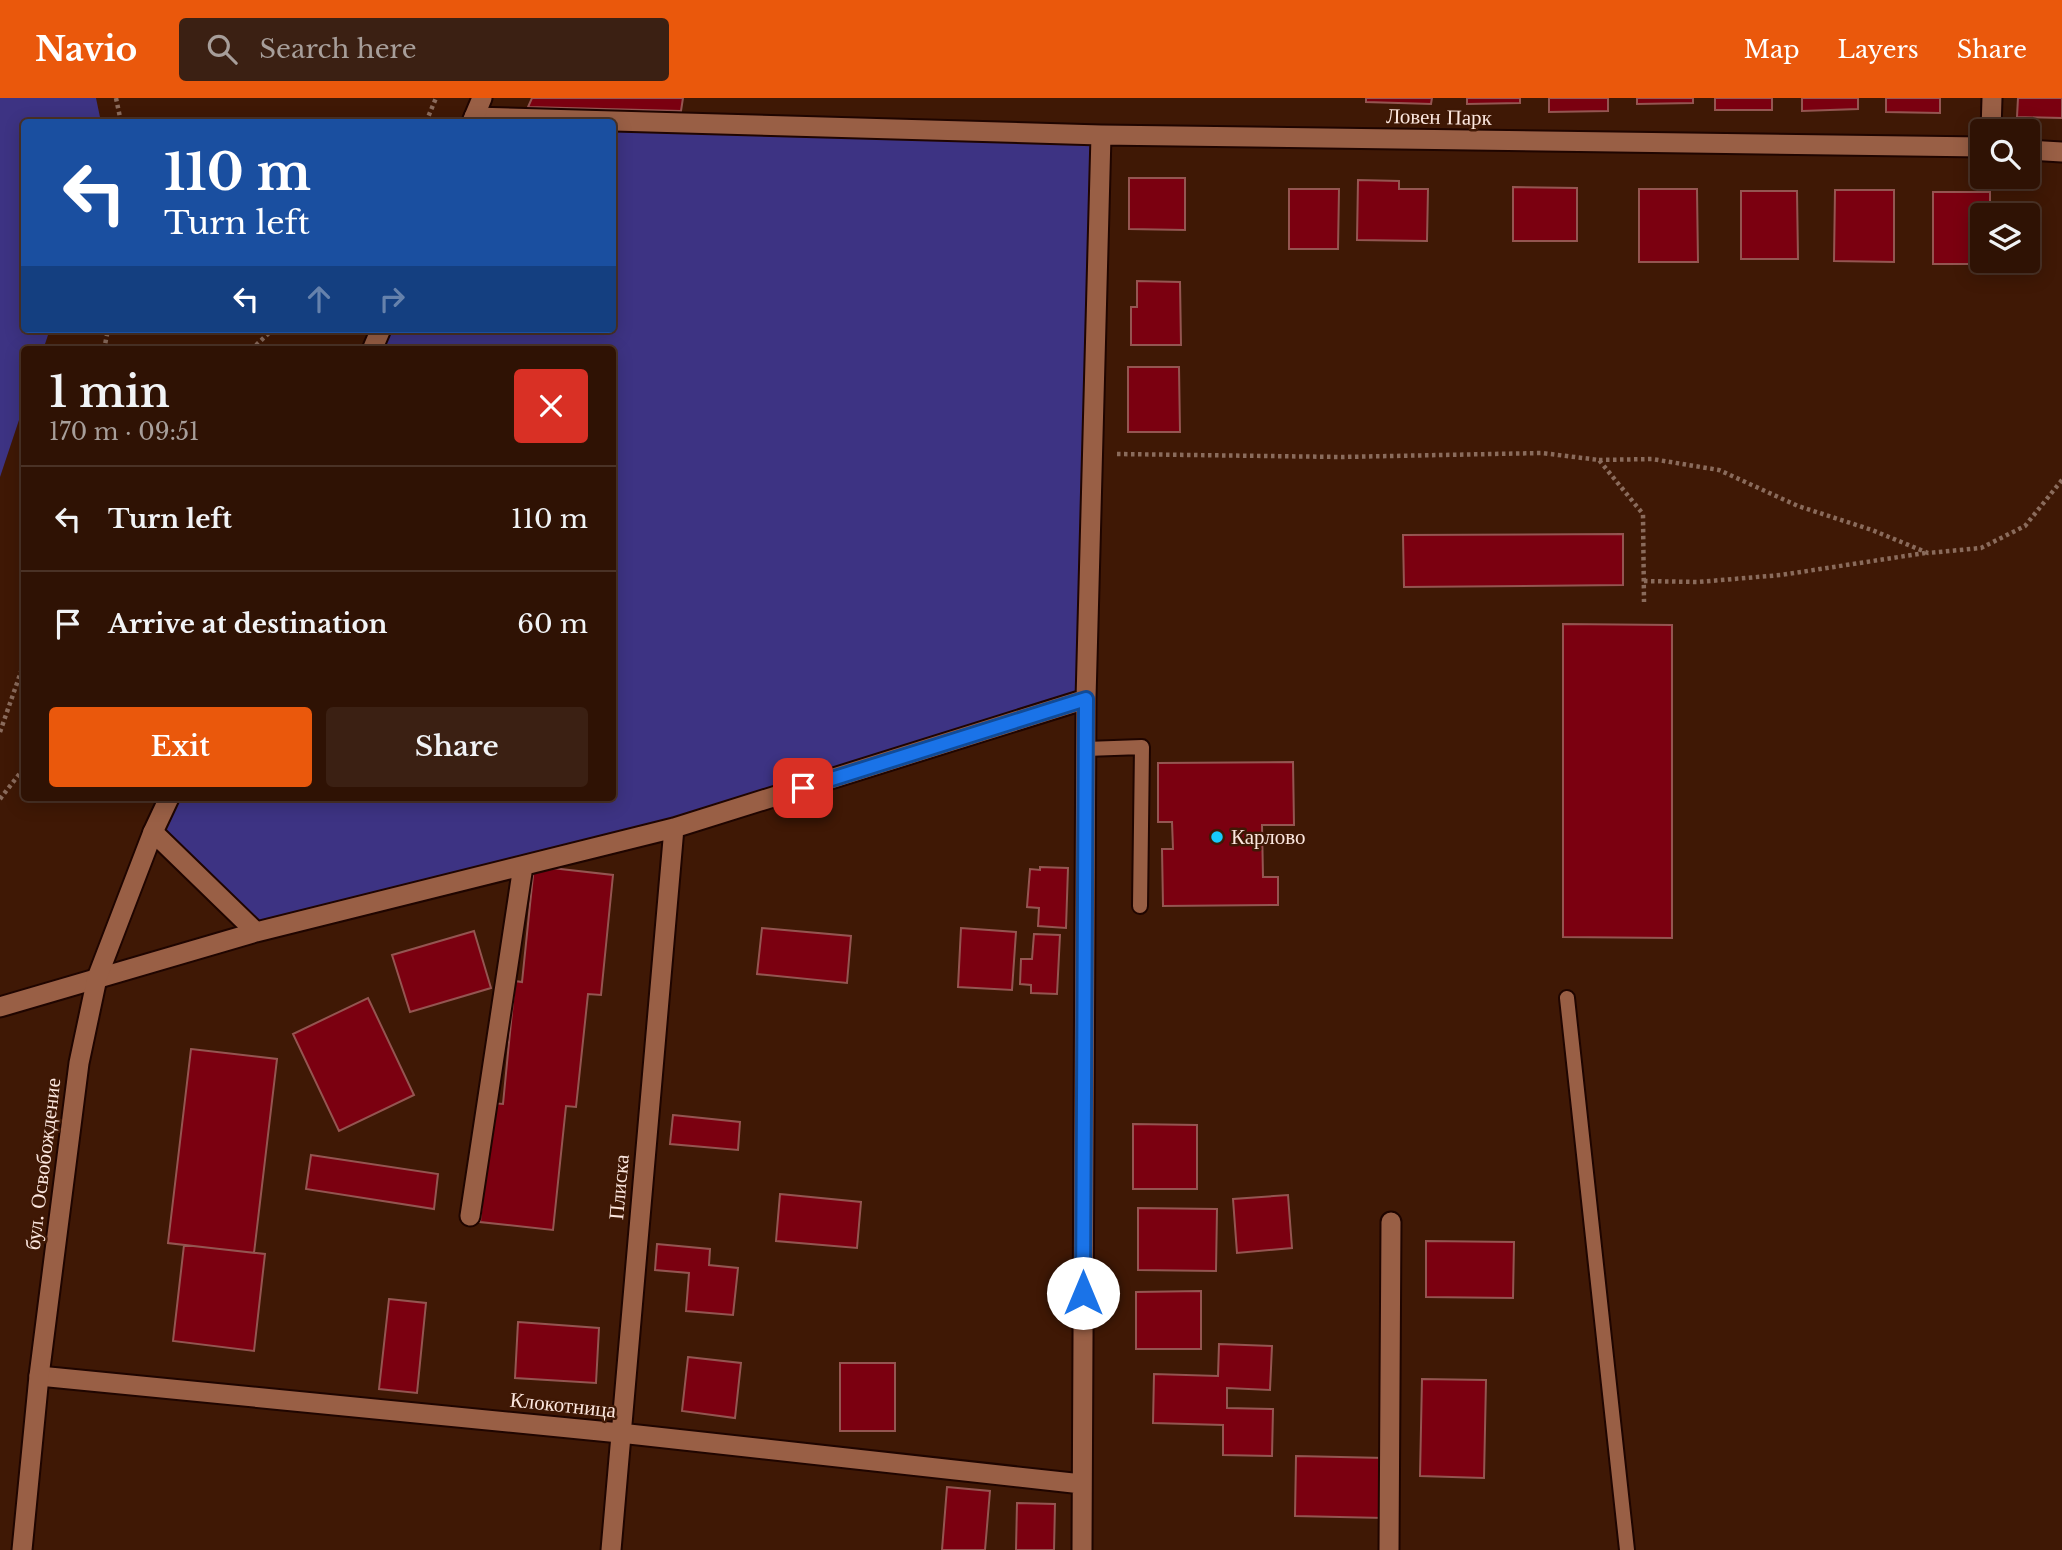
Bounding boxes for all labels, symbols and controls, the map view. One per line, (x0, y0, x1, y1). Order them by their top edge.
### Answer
search box (179, 18, 669, 81)
text: Navio (35, 29, 137, 70)
icon: search (203, 30, 241, 68)
text: Search here (259, 33, 417, 65)
text: Map (1744, 35, 1800, 64)
text: Layers (1838, 35, 1919, 64)
text: Share (1957, 35, 2027, 64)
street label: Ловен Парк (1386, 103, 1493, 131)
map controls (1970, 119, 2040, 273)
button: search (1970, 119, 2040, 189)
text: 110 m (164, 142, 311, 203)
icon: left (49, 147, 140, 238)
text: Turn left (164, 203, 310, 243)
button: layers (1970, 203, 2040, 273)
icon: left (227, 280, 265, 318)
icon: ahead (300, 280, 338, 318)
icon: right (373, 280, 411, 318)
text: 1 min (49, 366, 170, 418)
button: close (514, 369, 588, 443)
text: 170 m · 09:51 (49, 418, 199, 446)
icon: left (49, 500, 87, 538)
text: Turn left (108, 503, 232, 535)
text: 110 m (511, 503, 588, 535)
icon: arrive (49, 605, 87, 643)
text: Arrive at destination (108, 608, 388, 640)
text: 60 m (517, 608, 588, 640)
button: Exit (49, 707, 312, 787)
button: Share (326, 707, 588, 787)
pin (773, 758, 833, 818)
icon: arrive (784, 769, 822, 807)
place label: Карлово (1231, 824, 1306, 850)
marker: Карлово (1209, 829, 1225, 845)
street label: бул. Освобождение (20, 1076, 66, 1252)
street label: Плиска (603, 1153, 635, 1221)
position arrow (1046, 1256, 1120, 1330)
street label: Клокотница (509, 1387, 618, 1424)

